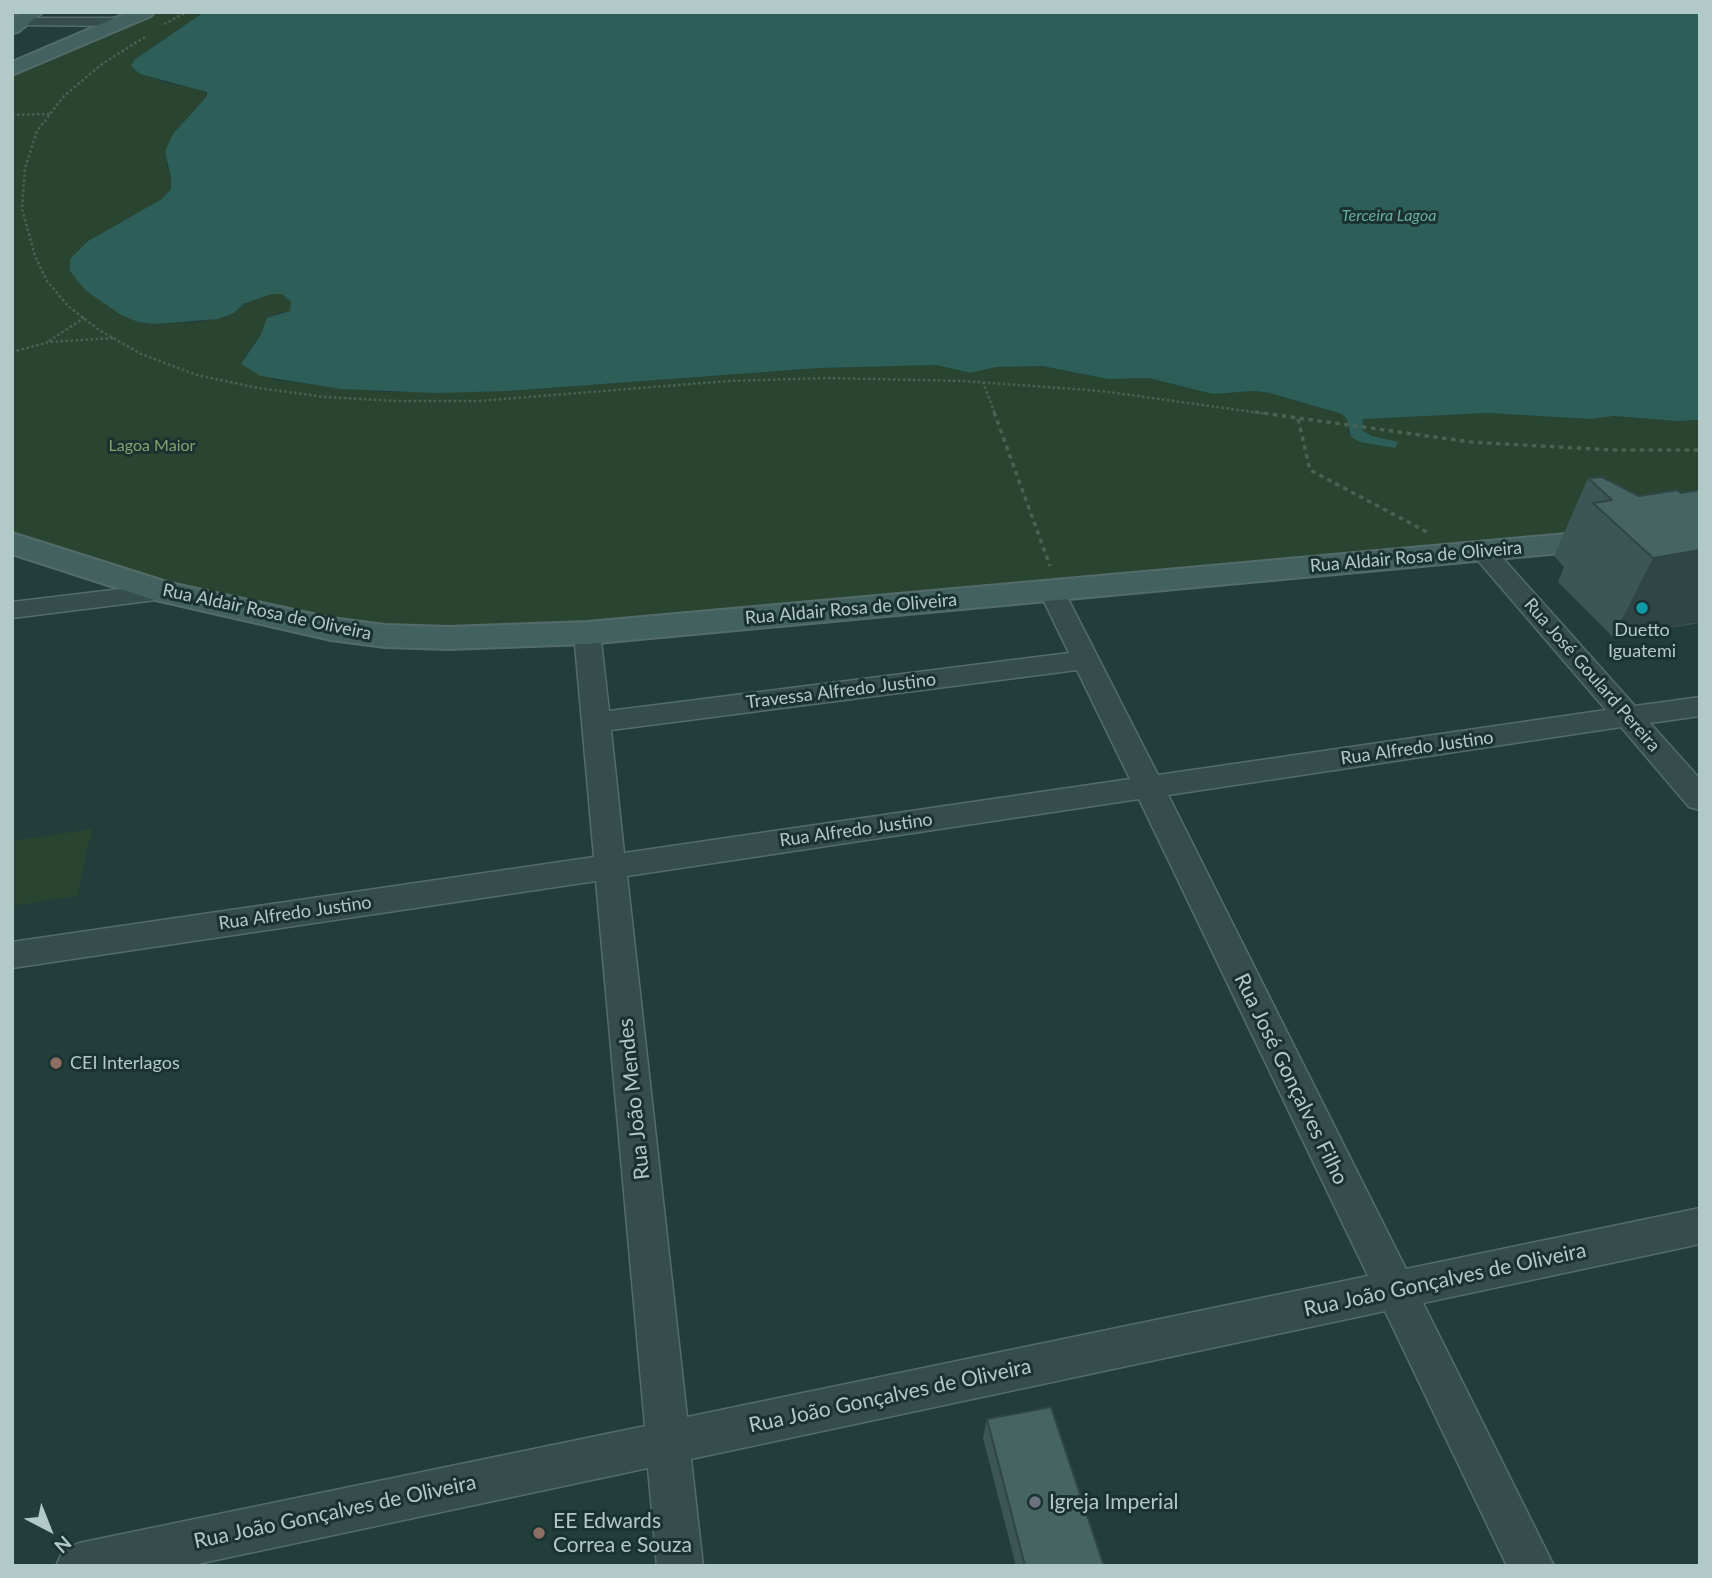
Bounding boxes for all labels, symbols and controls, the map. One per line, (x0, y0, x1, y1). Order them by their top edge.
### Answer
water label: Terceira Lagoa (1342, 206, 1436, 226)
park label: Lagoa Maior (109, 436, 195, 456)
street label: Rua Aldair Rosa de Oliveira (1309, 537, 1523, 577)
street label: Rua Aldair Rosa de Oliveira (161, 579, 373, 645)
street label: Rua Aldair Rosa de Oliveira (744, 589, 958, 629)
street label: Rua José Goulard Pereira (1519, 594, 1665, 756)
marker: Duetto Iguatemi (1634, 600, 1650, 616)
place label: Duetto Iguatemi (1608, 619, 1676, 662)
street label: Travessa Alfredo Justino (745, 669, 937, 713)
street label: Rua Alfredo Justino (1339, 727, 1495, 769)
street label: Rua Alfredo Justino (778, 809, 934, 851)
street label: Rua Alfredo Justino (217, 892, 373, 934)
street label: Rua José Gonçalves Filho (1229, 969, 1353, 1189)
street label: Rua João Mendes (613, 1017, 655, 1181)
place label: CEI Interlagos (70, 1052, 180, 1074)
marker: CEI Interlagos (48, 1055, 64, 1071)
street label: Rua João Gonçalves de Oliveira (1301, 1238, 1589, 1322)
street label: Rua João Gonçalves de Oliveira (746, 1354, 1034, 1438)
street label: Rua João Gonçalves de Oliveira (191, 1470, 479, 1554)
place label: Igreja Imperial (1049, 1489, 1179, 1515)
north arrow (14, 1494, 84, 1564)
marker: Igreja Imperial (1027, 1494, 1043, 1510)
place label: EE Edwards Correa e Souza (553, 1508, 692, 1558)
marker: EE Edwards Correa e Souza (531, 1525, 547, 1541)
text: N (50, 1532, 77, 1558)

